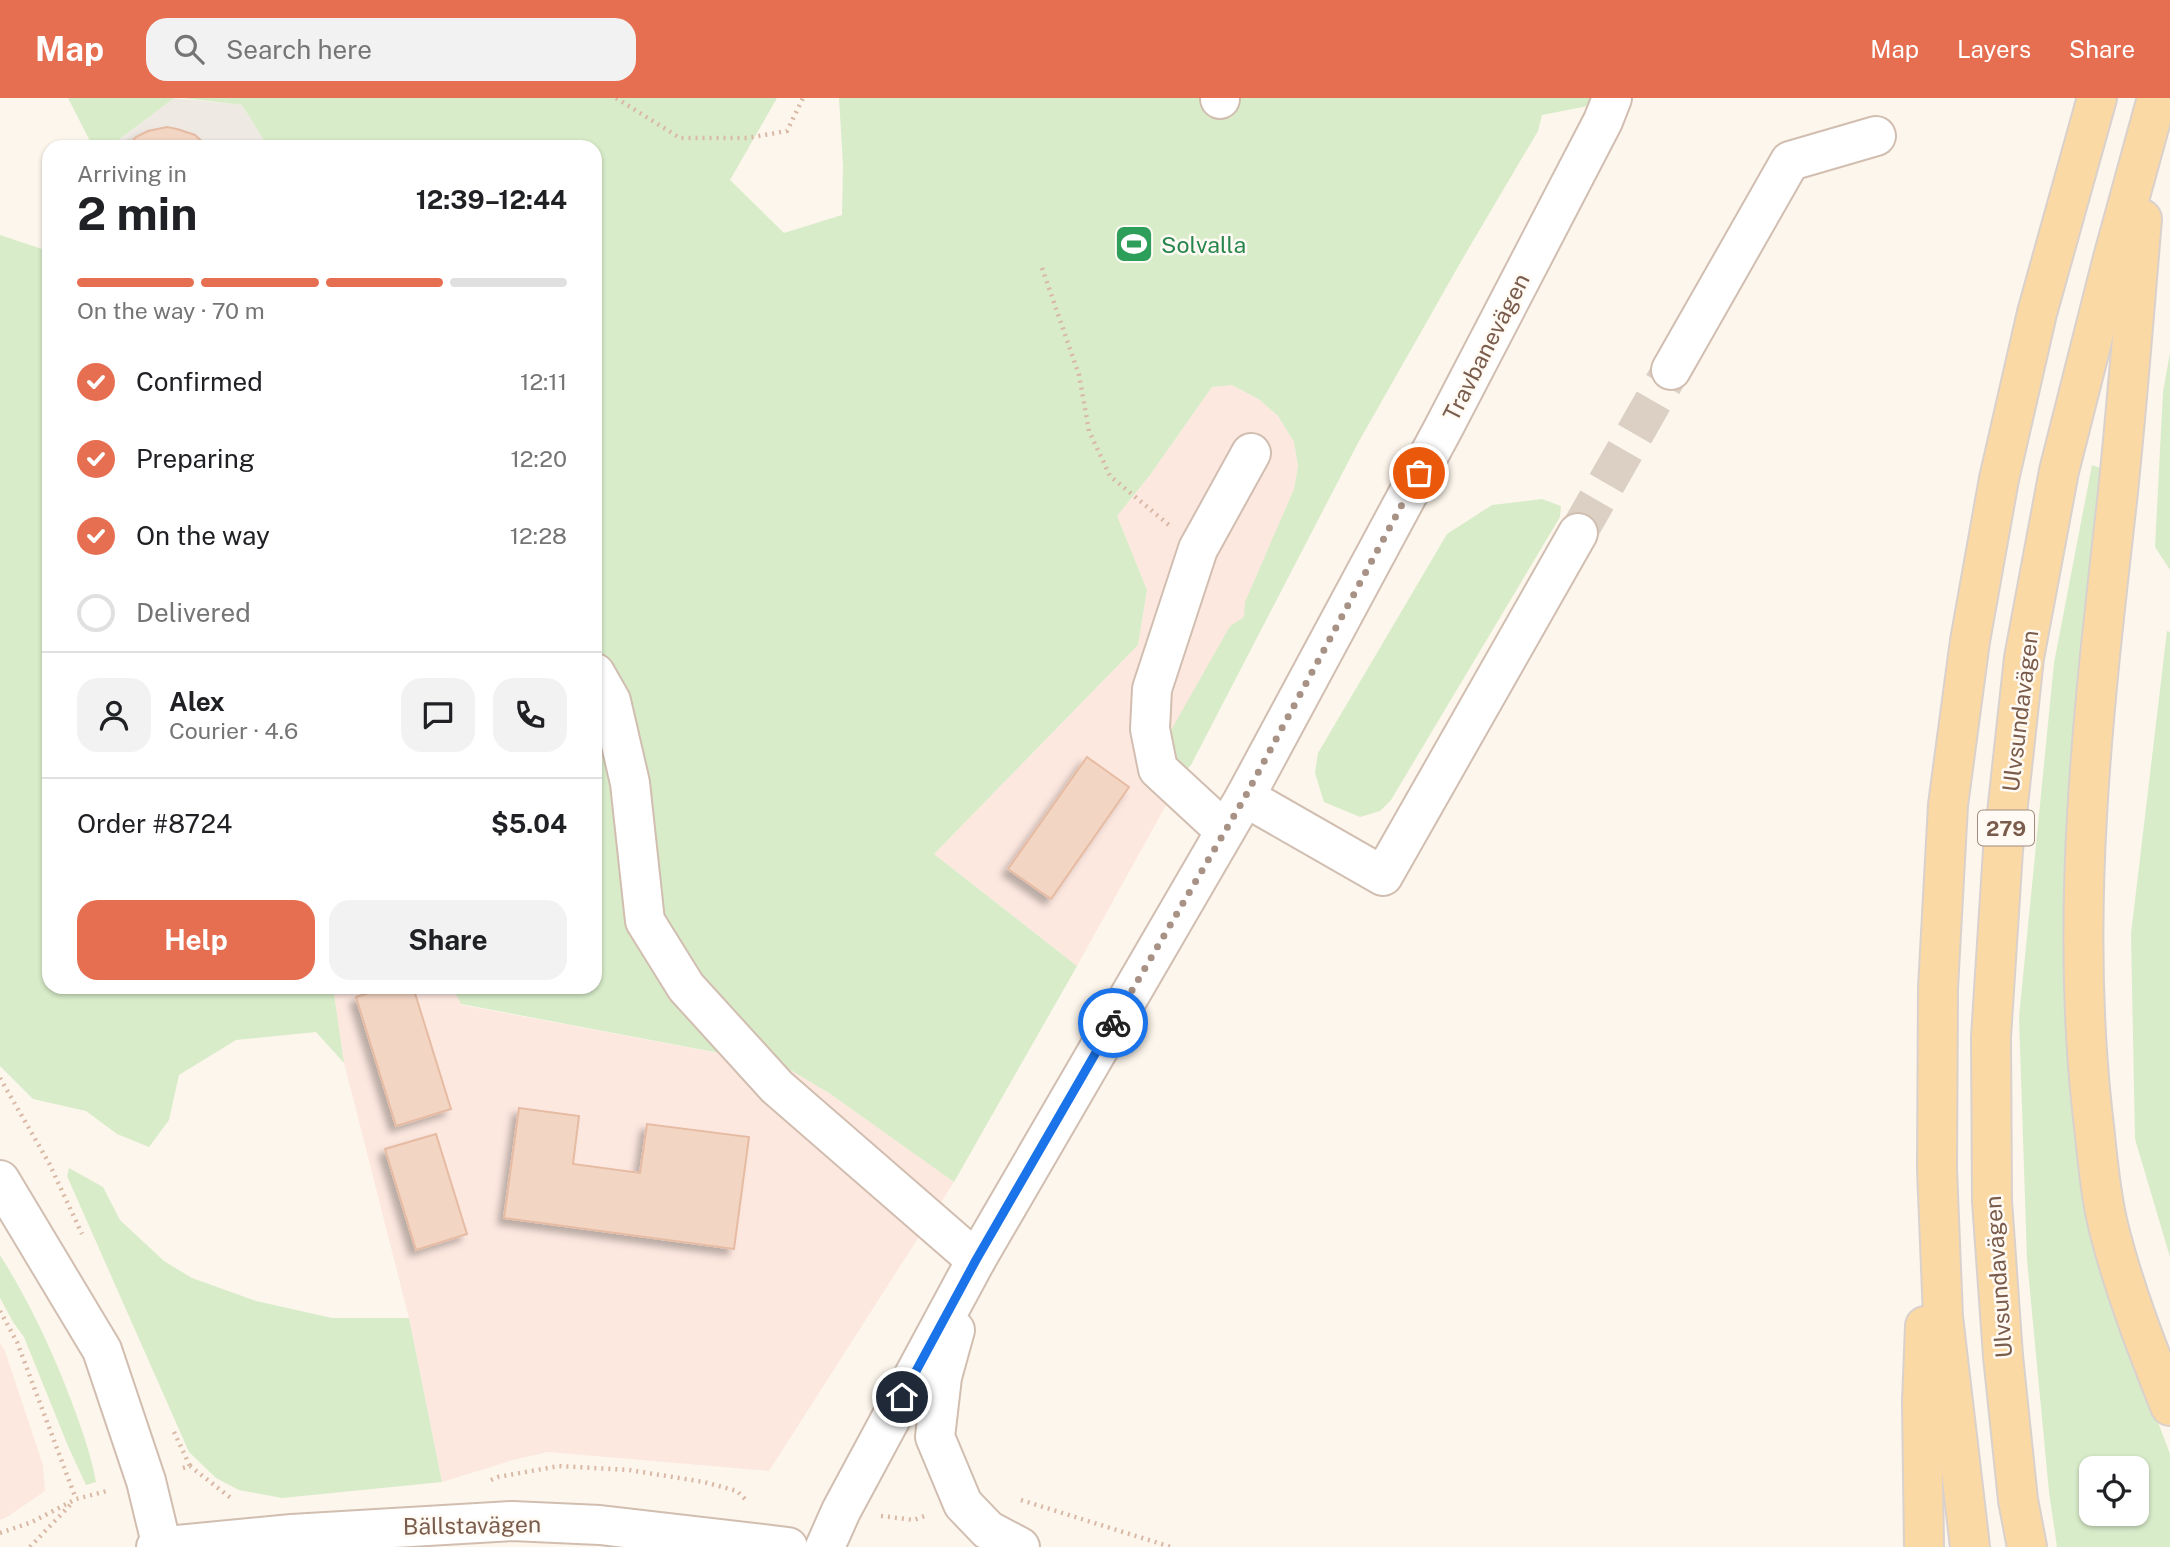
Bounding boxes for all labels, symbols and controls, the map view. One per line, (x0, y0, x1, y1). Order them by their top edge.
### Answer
search box (146, 18, 636, 81)
text: Map (35, 30, 104, 68)
icon: search (170, 30, 208, 68)
text: Search here (226, 34, 372, 65)
text: Map (1870, 35, 1919, 63)
text: Layers (1957, 35, 2031, 63)
text: Share (2069, 35, 2135, 63)
text: Arriving in (77, 160, 187, 187)
text: 12:39–12:44 (416, 184, 567, 215)
text: 2 min (77, 186, 197, 240)
sports icon: Solvalla (1113, 223, 1155, 265)
place label: Solvalla (1161, 231, 1246, 258)
street label: Travbanevägen (1437, 269, 1535, 425)
text: On the way · 70 m (77, 297, 265, 324)
icon: check (77, 363, 115, 401)
text: Confirmed (136, 366, 263, 397)
text: 12:11 (520, 368, 567, 395)
icon: check (77, 440, 115, 478)
text: Preparing (136, 443, 255, 474)
pin (1389, 443, 1449, 503)
text: 12:20 (511, 445, 567, 472)
icon: bag (1400, 454, 1438, 492)
icon: check (77, 517, 115, 555)
text: On the way (136, 520, 270, 551)
text: 12:28 (510, 522, 567, 549)
text: Delivered (136, 597, 251, 628)
street label: Ulvsundavägen (1997, 629, 2043, 793)
button: person (77, 678, 151, 752)
button: chat (401, 678, 475, 752)
button: phone (493, 678, 567, 752)
text: Alex (169, 686, 225, 717)
text: Courier · 4.6 (169, 717, 298, 744)
text: Order #8724 (77, 808, 232, 839)
text: $5.04 (491, 808, 567, 839)
road number: 279 (1978, 810, 2034, 846)
button: Help (77, 900, 315, 980)
button: Share (329, 900, 567, 980)
courier (1078, 988, 1148, 1058)
icon: bike (1094, 1004, 1132, 1042)
street label: Ulvsundavägen (1979, 1195, 2017, 1359)
pin (872, 1367, 932, 1427)
icon: home (883, 1378, 921, 1416)
map controls (2079, 1456, 2149, 1526)
button: locate (2079, 1456, 2149, 1526)
street label: Bällstavägen (403, 1510, 541, 1540)

